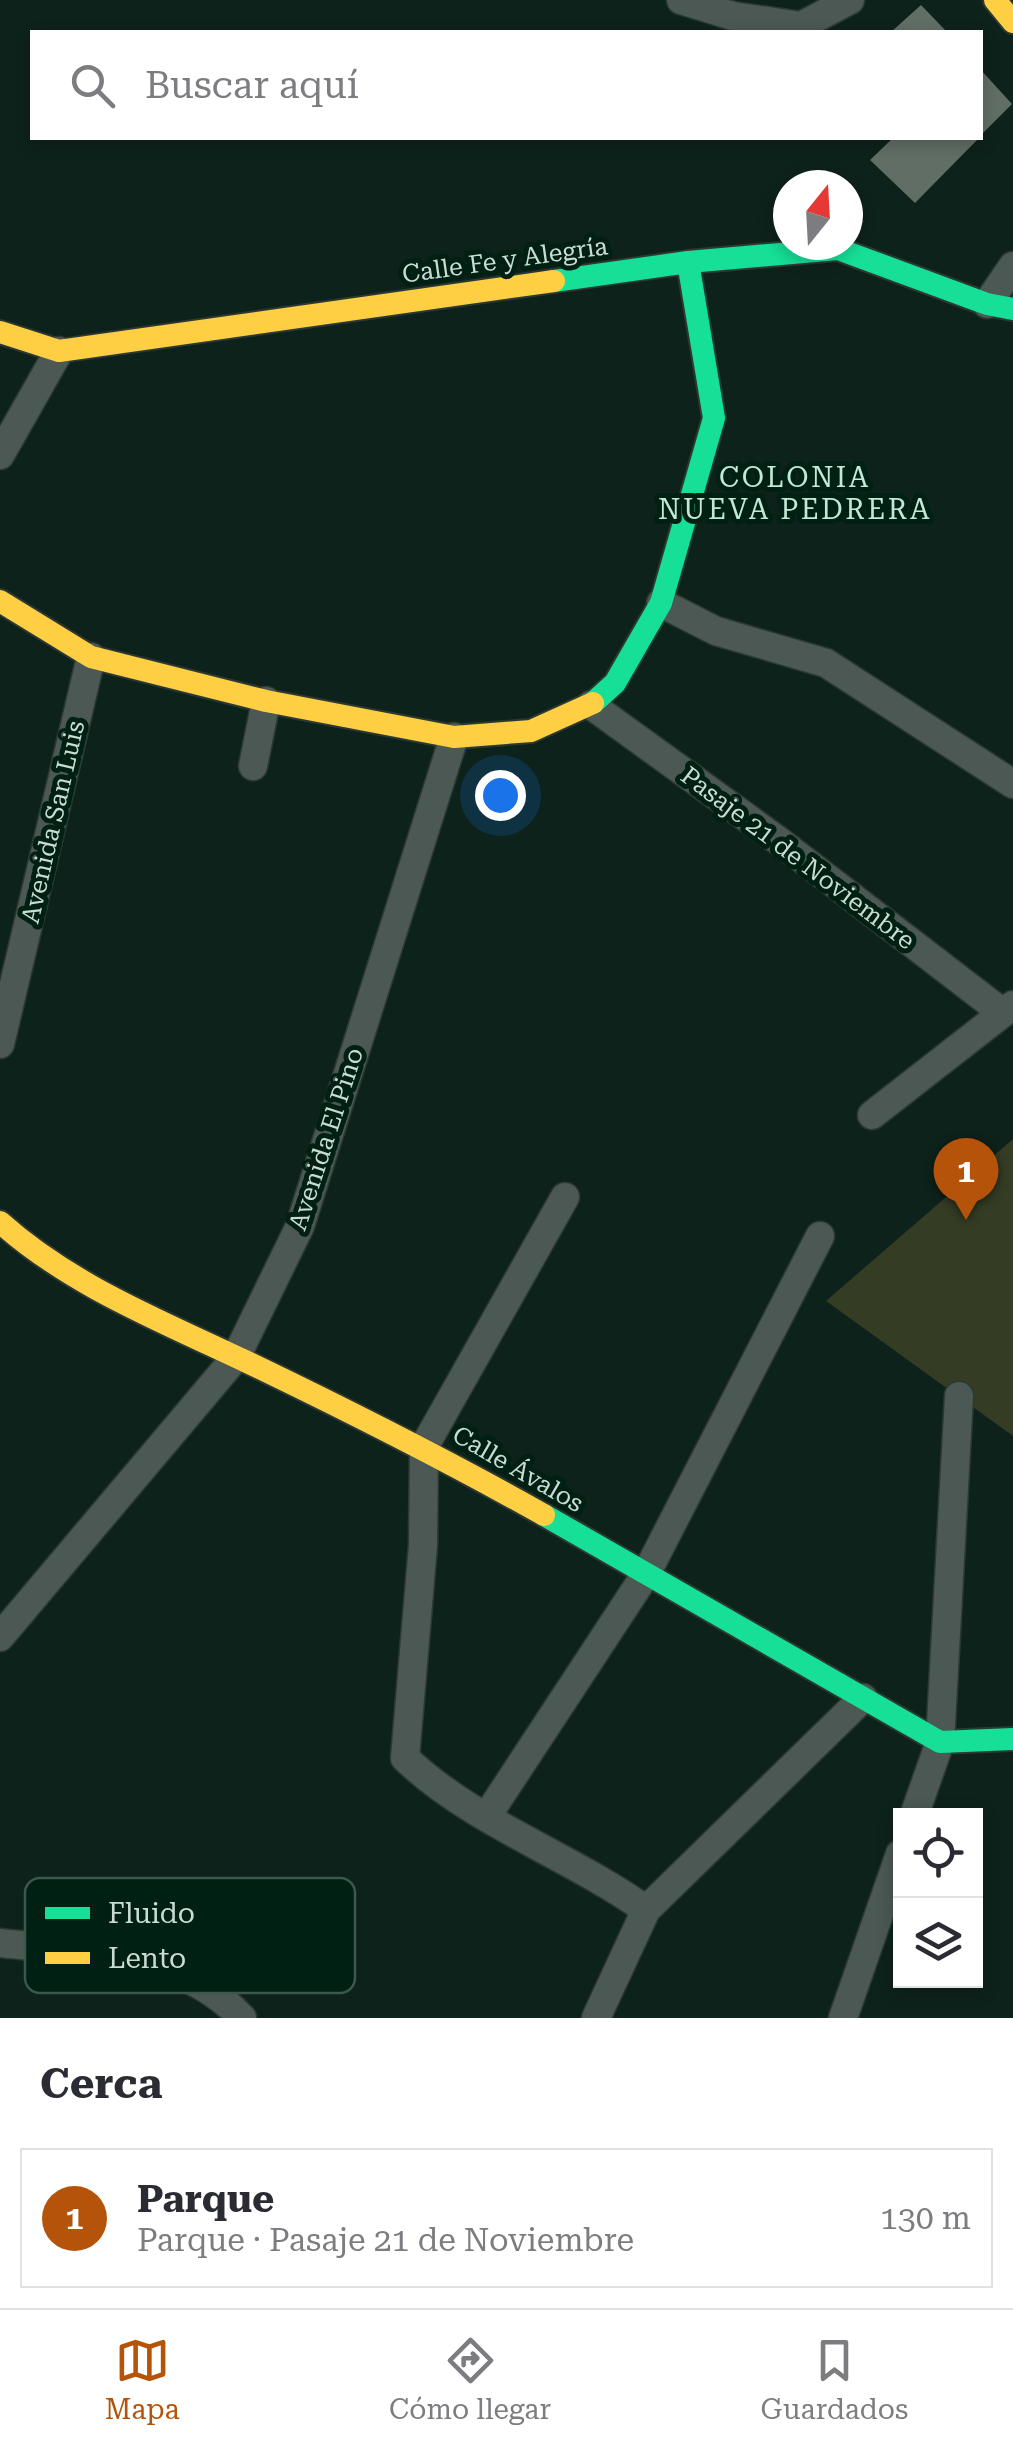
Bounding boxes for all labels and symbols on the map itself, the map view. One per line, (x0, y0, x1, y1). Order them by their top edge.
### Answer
north arrow (773, 170, 863, 260)
street label: Calle Fe y Alegría (400, 231, 610, 289)
district label: COLONIA NUEVA PEDRERA (658, 461, 932, 526)
street label: Avenida San Luis (16, 718, 90, 926)
street label: Pasaje 21 de Noviembre (675, 761, 921, 955)
your location (475, 770, 526, 821)
street label: Avenida El Pino (283, 1044, 369, 1234)
pin: 1 (934, 1138, 998, 1220)
street label: Calle Ávalos (447, 1420, 589, 1518)
legend (25, 1878, 355, 1993)
text: Fluido (108, 1897, 195, 1930)
text: Lento (108, 1942, 186, 1975)

